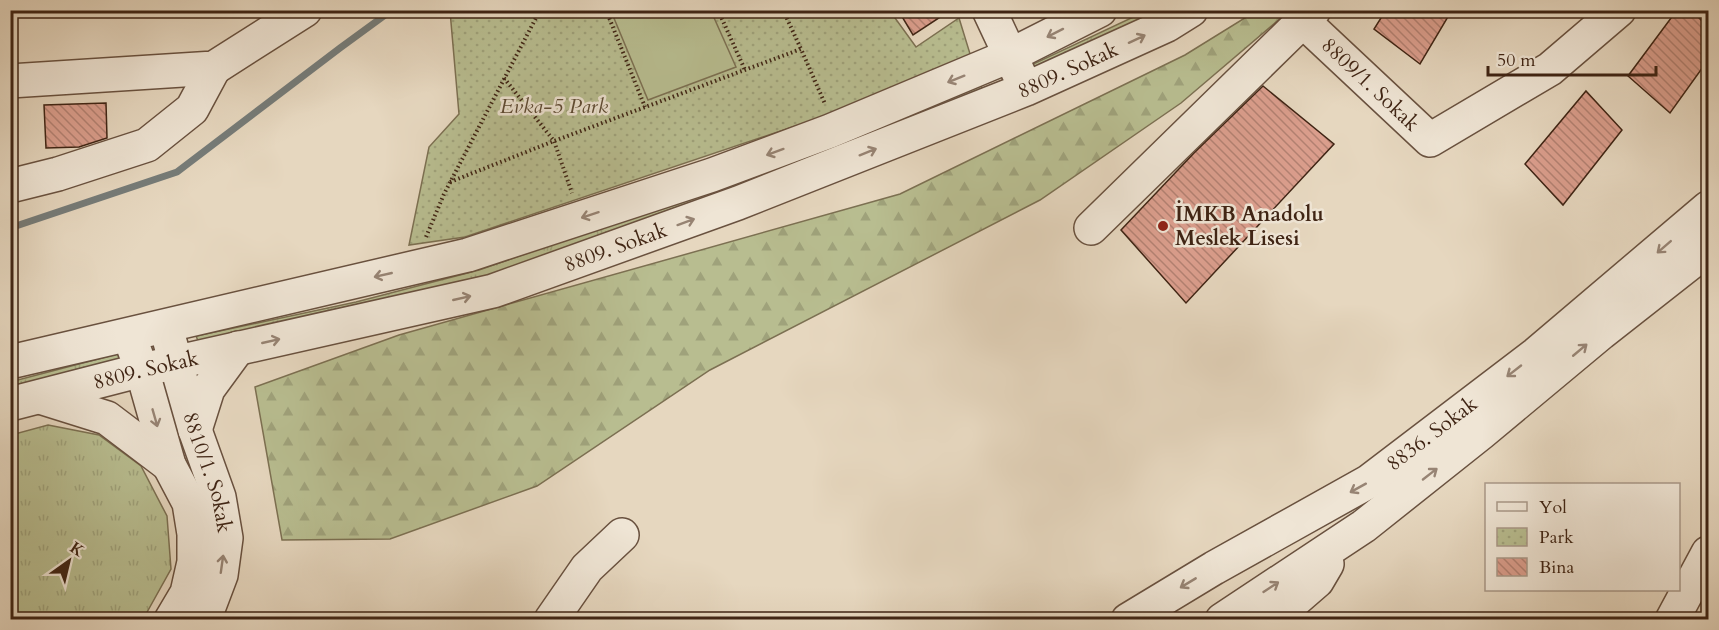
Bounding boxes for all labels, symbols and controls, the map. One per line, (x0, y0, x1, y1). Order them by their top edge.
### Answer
one-way arrow (1046, 28, 1064, 40)
street label: 8809/1. Sokak (1315, 31, 1427, 138)
one-way arrow (1127, 32, 1145, 44)
street label: 8809. Sokak (1013, 34, 1123, 105)
scale bar (1488, 39, 1656, 77)
text: 50 m (1497, 48, 1536, 73)
one-way arrow (947, 74, 965, 85)
park label: Evka-5 Park (500, 92, 609, 121)
one-way arrow (858, 146, 877, 157)
one-way arrow (766, 147, 784, 158)
place label: İMKB Anadolu Meslek Lisesi (1175, 200, 1324, 253)
one-way arrow (581, 210, 600, 221)
street label: 8809. Sokak (560, 215, 671, 279)
one-way arrow (676, 215, 695, 226)
marker: İMKB Anadolu Meslek Lisesi (1156, 219, 1170, 233)
one-way arrow (1656, 240, 1672, 253)
one-way arrow (374, 270, 393, 282)
one-way arrow (452, 291, 471, 303)
one-way arrow (262, 334, 281, 346)
street label: 8809. Sokak (90, 343, 202, 397)
one-way arrow (1572, 344, 1588, 357)
one-way arrow (1506, 364, 1522, 377)
street label: 8836. Sokak (1380, 389, 1484, 478)
one-way arrow (150, 408, 161, 427)
street label: 8810/1. Sokak (176, 409, 239, 536)
one-way arrow (1421, 468, 1437, 481)
one-way arrow (1350, 482, 1367, 494)
legend (1485, 483, 1680, 591)
text: Yol (1539, 495, 1567, 520)
text: Park (1539, 525, 1574, 550)
north arrow (39, 531, 99, 591)
text: K (65, 537, 88, 562)
one-way arrow (217, 555, 228, 575)
text: Bina (1539, 555, 1575, 580)
one-way arrow (1180, 578, 1197, 590)
one-way arrow (1262, 581, 1279, 593)

